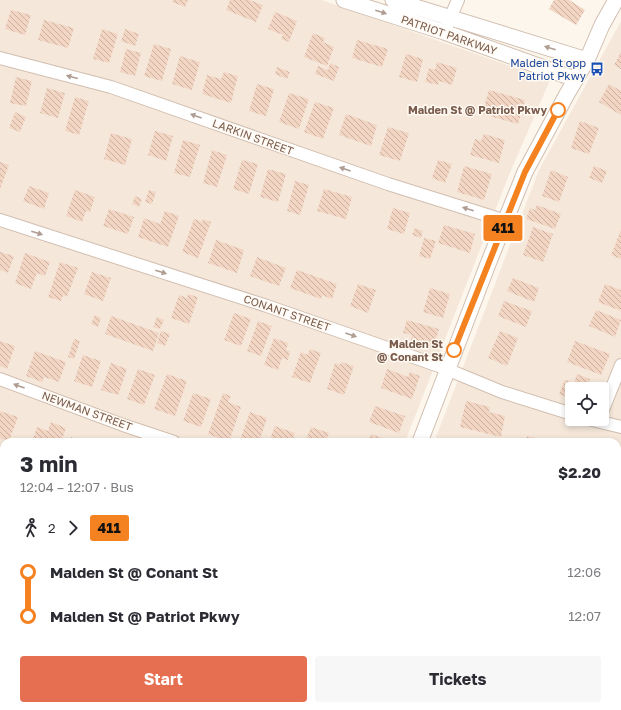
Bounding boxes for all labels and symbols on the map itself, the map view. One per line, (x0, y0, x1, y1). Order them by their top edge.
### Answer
one-way arrow (376, 9, 388, 15)
street label: PATRIOT PARKWAY (400, 12, 499, 57)
one-way arrow (543, 45, 555, 51)
place label: Malden St opp Patriot Pkwy (510, 56, 586, 82)
bus stop icon: Malden St opp Patriot Pkwy (589, 61, 605, 77)
one-way arrow (66, 73, 78, 79)
marker: Malden St @ Patriot Pkwy (550, 102, 566, 118)
place label: Malden St @ Patriot Pkwy (408, 103, 547, 116)
one-way arrow (189, 113, 201, 119)
street label: LARKIN STREET (211, 116, 296, 157)
one-way arrow (338, 166, 350, 172)
one-way arrow (462, 206, 474, 212)
line badge: 411 (480, 215, 526, 241)
one-way arrow (31, 230, 43, 236)
one-way arrow (155, 269, 167, 275)
street label: CONANT STREET (242, 292, 332, 334)
one-way arrow (345, 332, 357, 338)
place label: Malden St @ Conant St (377, 337, 444, 363)
marker: Malden St @ Conant St (446, 342, 462, 358)
one-way arrow (13, 383, 25, 389)
street label: NEWMAN STREET (40, 388, 134, 433)

